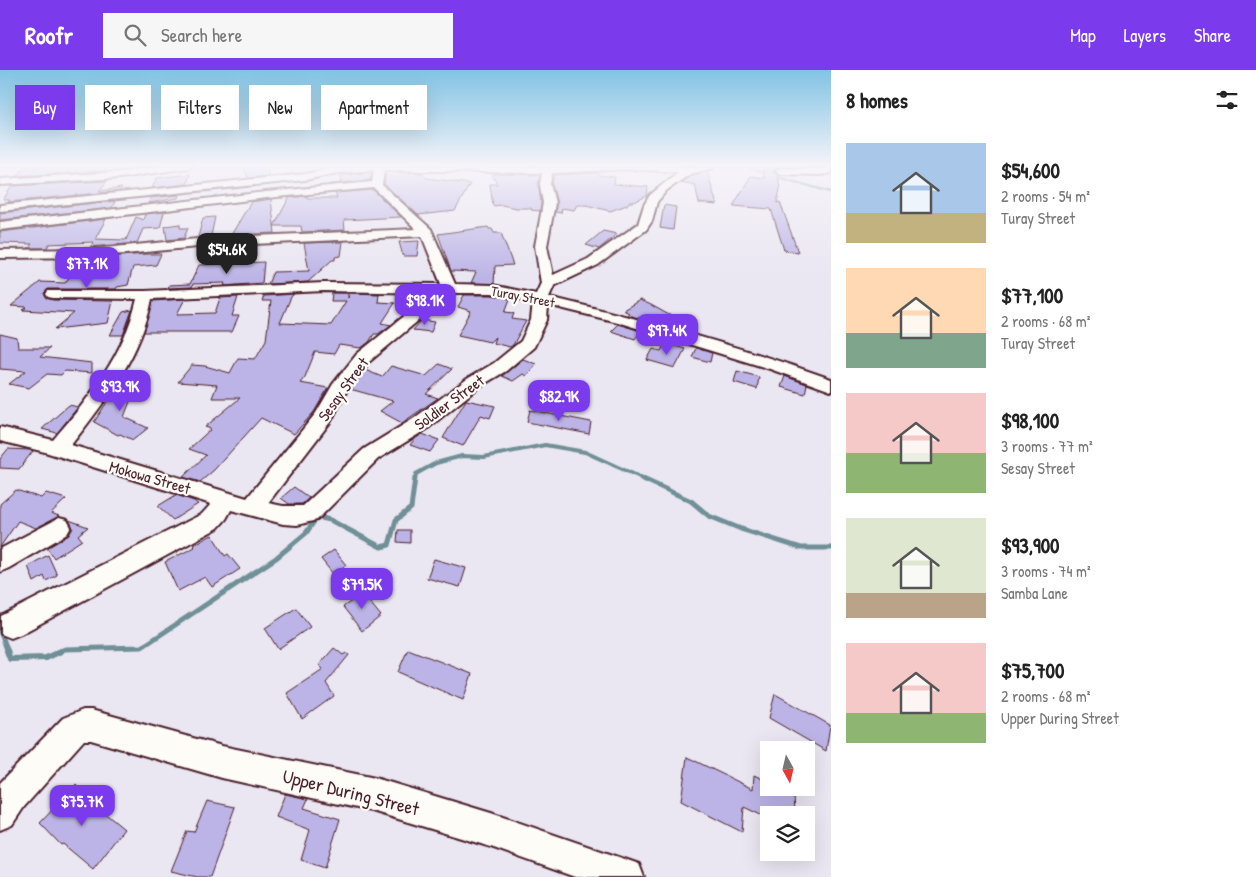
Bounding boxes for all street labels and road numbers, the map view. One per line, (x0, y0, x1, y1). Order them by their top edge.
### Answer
street label: Turay Street (489, 280, 557, 313)
street label: Sesay Street (312, 352, 374, 425)
street label: Soldier Street (410, 369, 489, 435)
street label: Mokowa Street (107, 455, 194, 499)
street label: Upper During Street (280, 762, 422, 822)

